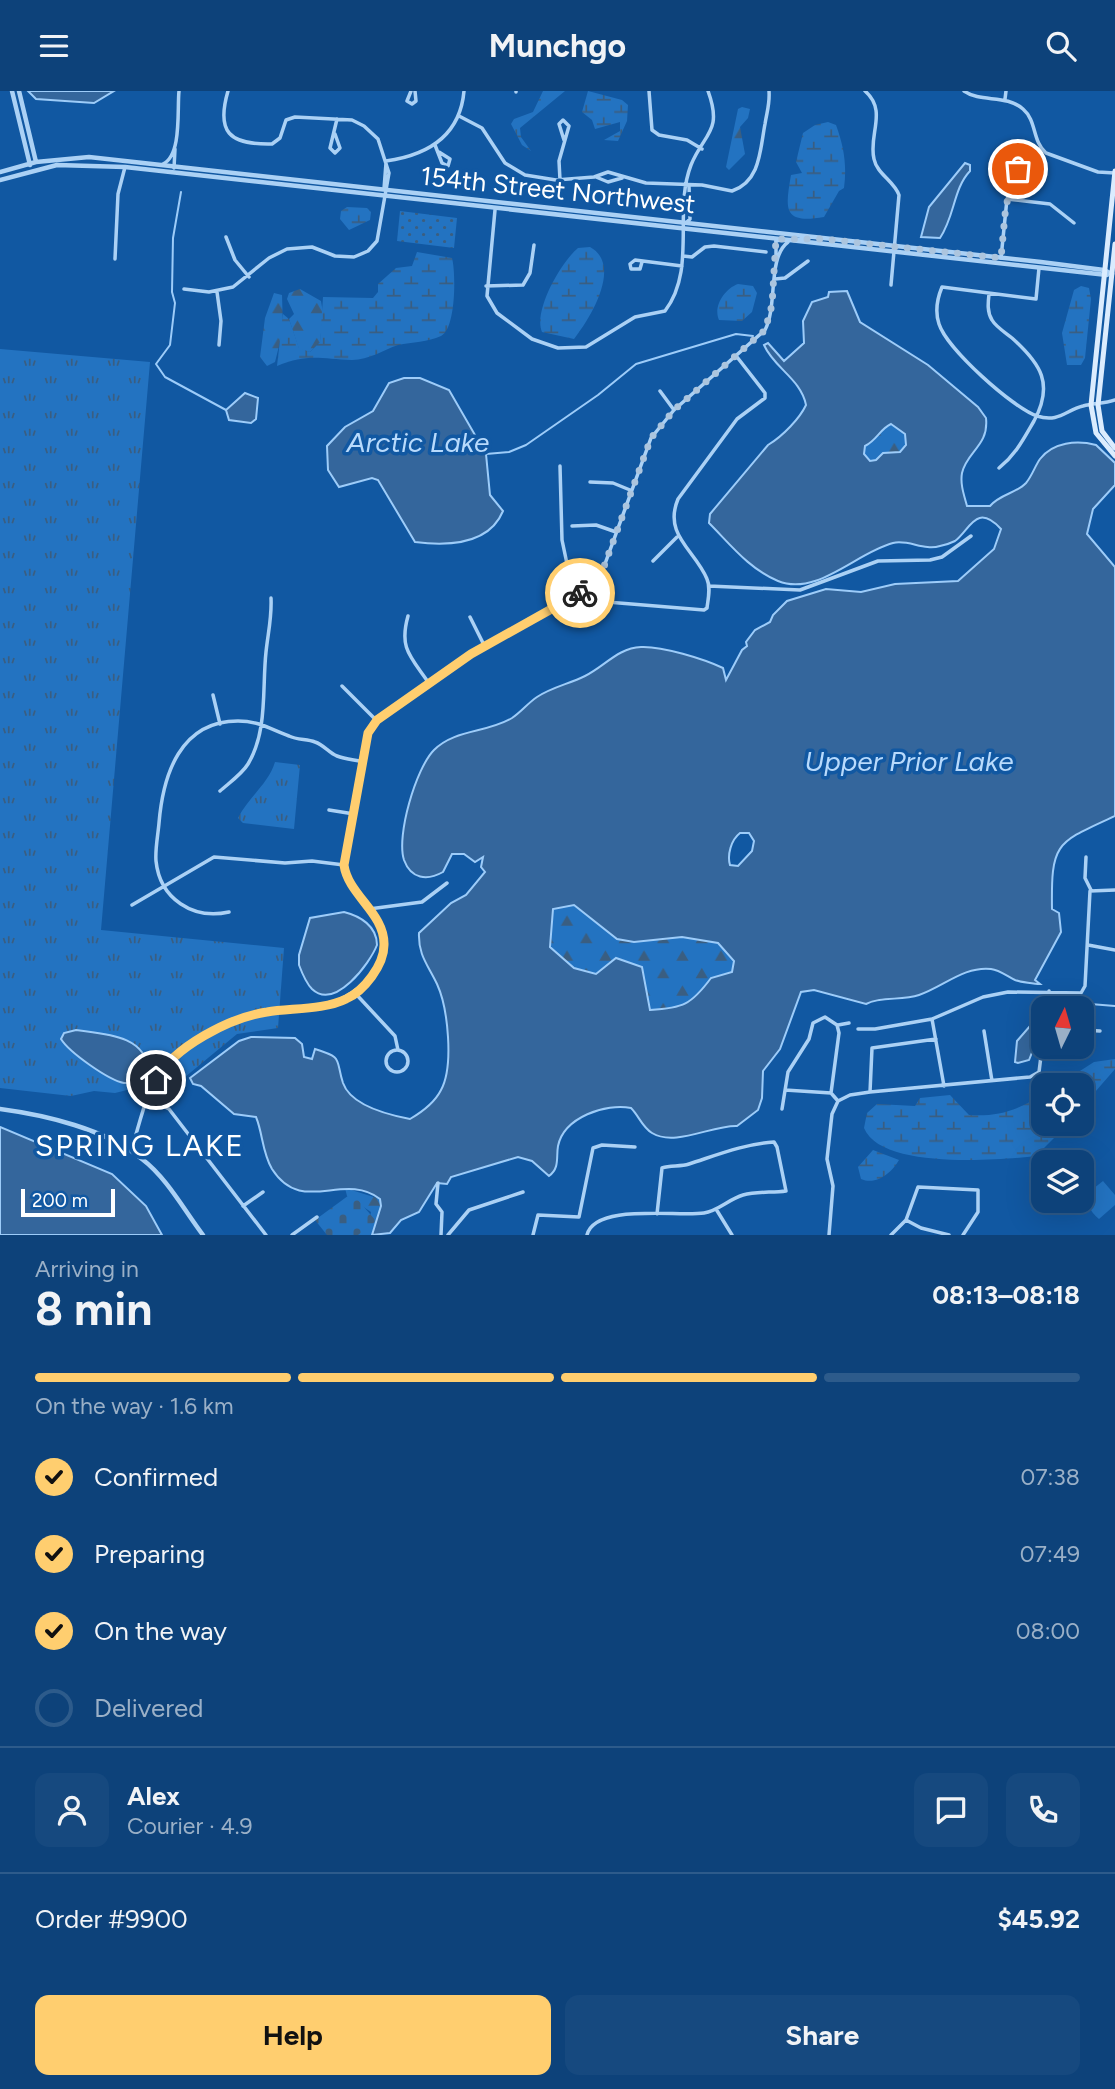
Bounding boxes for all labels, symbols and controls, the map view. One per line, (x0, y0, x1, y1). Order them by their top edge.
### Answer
icon: menu (35, 27, 73, 65)
text: Munchgo (489, 27, 626, 65)
icon: search (1042, 27, 1080, 65)
pin (988, 139, 1048, 199)
icon: bag (999, 150, 1037, 188)
street label: 154th Street Northwest (419, 160, 697, 220)
water label: Arctic Lake (346, 425, 489, 459)
courier (545, 558, 615, 628)
icon: bike (561, 574, 599, 612)
water label: Upper Prior Lake (804, 744, 1014, 778)
north arrow (1031, 996, 1094, 1059)
map controls (1031, 996, 1094, 1213)
pin (126, 1050, 186, 1110)
icon: home (137, 1061, 175, 1099)
button: locate (1031, 1073, 1094, 1136)
district label: SPRING LAKE (35, 1127, 245, 1164)
button: layers (1031, 1150, 1094, 1213)
scale bar (21, 1186, 116, 1218)
text: 200 m (32, 1189, 88, 1212)
text: Arriving in (35, 1255, 139, 1283)
text: 08:13–08:18 (932, 1279, 1080, 1311)
text: 8 min (35, 1281, 152, 1337)
text: On the way · 1.6 km (35, 1392, 233, 1420)
icon: check (35, 1458, 73, 1496)
text: Confirmed (94, 1461, 218, 1493)
text: 07:38 (1020, 1463, 1080, 1491)
icon: check (35, 1535, 73, 1573)
text: Preparing (94, 1538, 205, 1570)
text: 07:49 (1020, 1540, 1080, 1568)
icon: check (35, 1612, 73, 1650)
text: On the way (94, 1615, 227, 1647)
text: 08:00 (1016, 1617, 1080, 1645)
text: Delivered (94, 1692, 203, 1724)
button: person (35, 1773, 109, 1847)
button: chat (914, 1773, 988, 1847)
button: phone (1006, 1773, 1080, 1847)
text: Alex (127, 1780, 180, 1812)
text: Courier · 4.9 (127, 1812, 253, 1840)
text: Order #9900 (35, 1903, 188, 1935)
text: $45.92 (997, 1903, 1080, 1935)
button: Help (35, 1995, 551, 2075)
button: Share (565, 1995, 1080, 2075)

